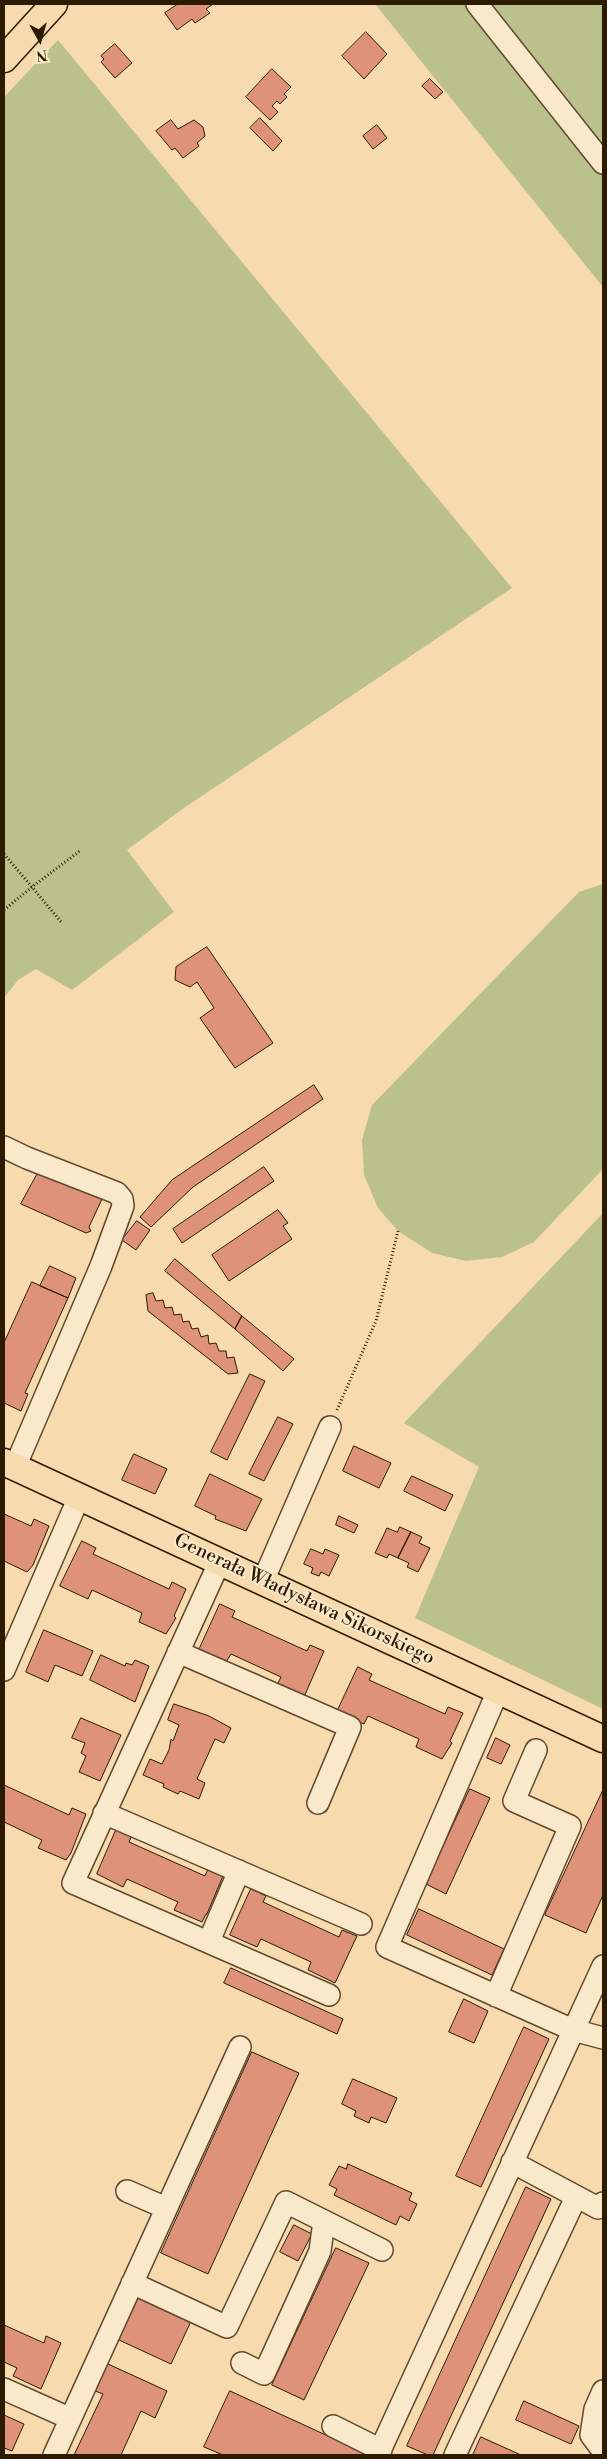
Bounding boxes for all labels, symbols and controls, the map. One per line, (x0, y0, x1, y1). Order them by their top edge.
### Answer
north arrow (15, 15, 65, 65)
text: N (35, 45, 48, 64)
street label: Generała Władysława Sikorskiego (170, 1530, 438, 1670)

